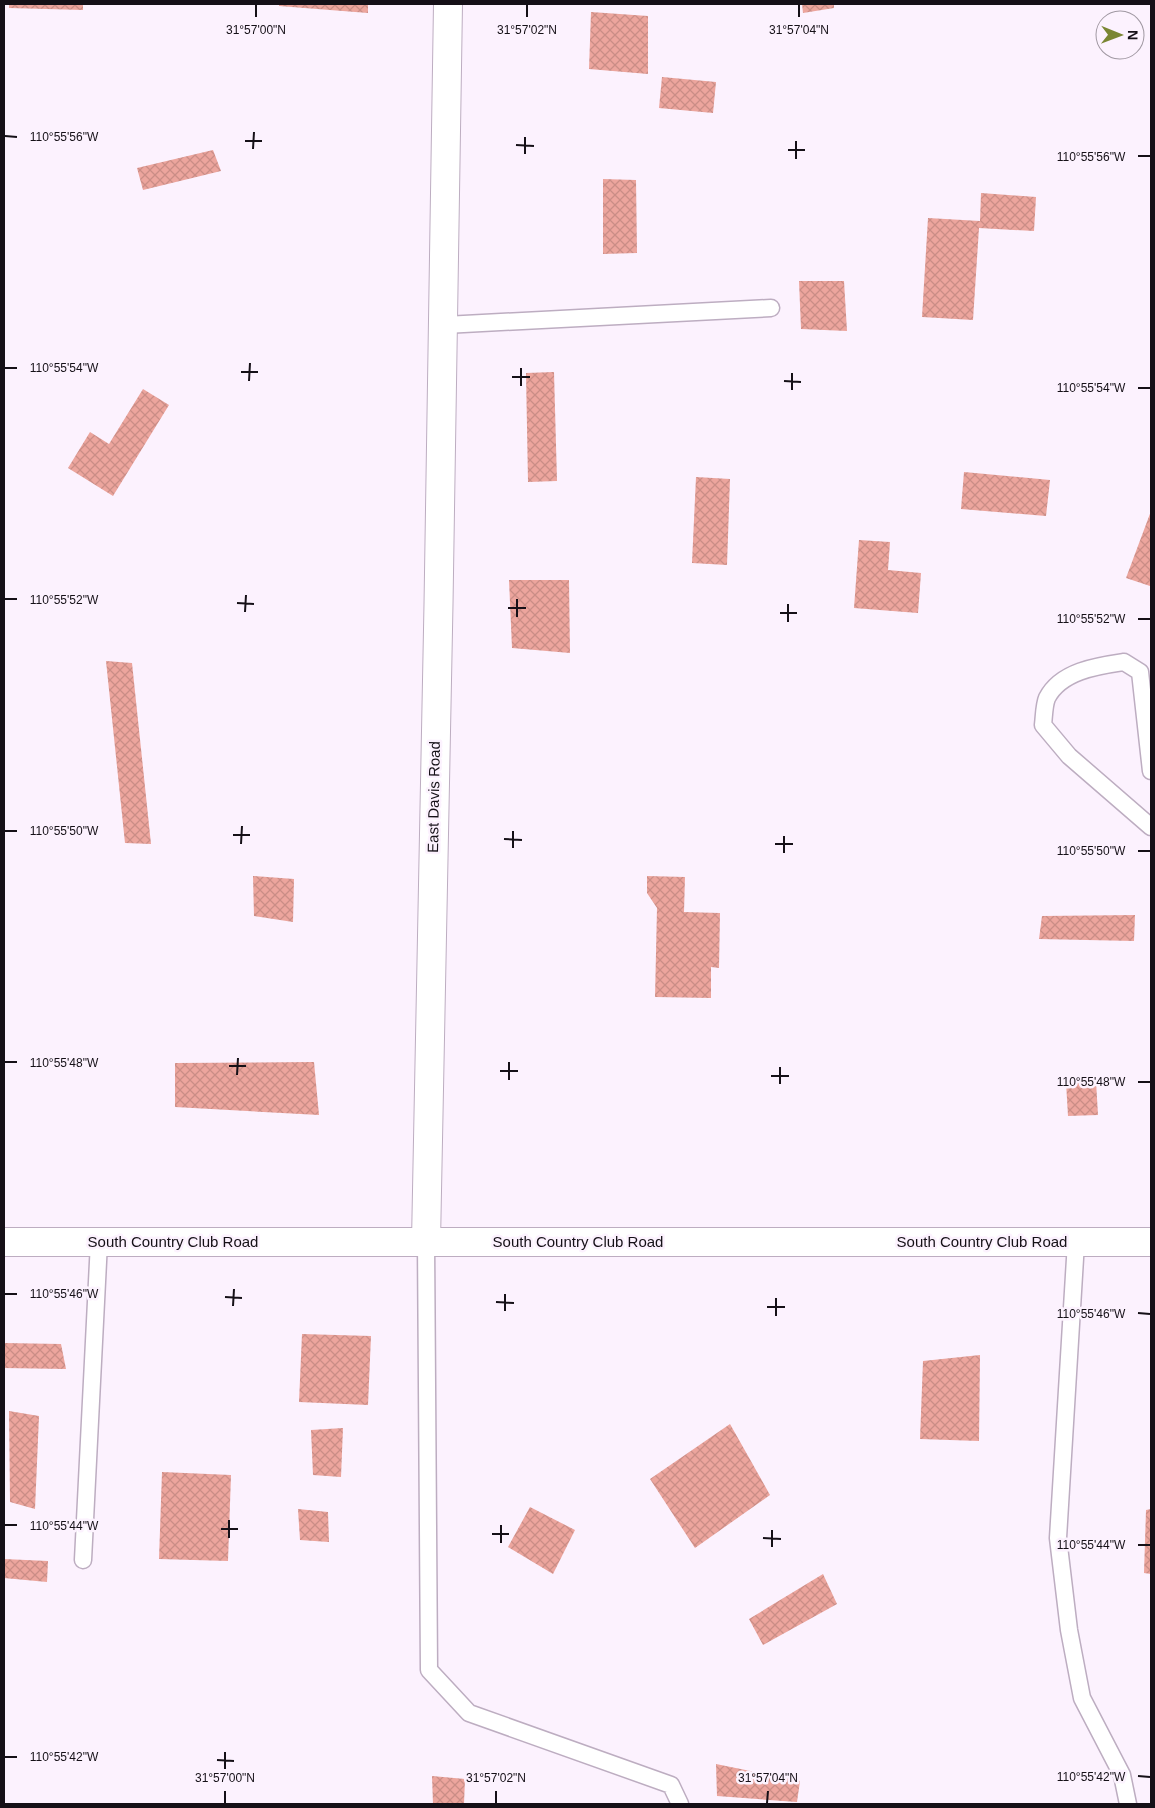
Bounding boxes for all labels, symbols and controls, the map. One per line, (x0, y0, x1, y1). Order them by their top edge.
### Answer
north arrow (1095, 10, 1145, 60)
text: 31°57'00"N (226, 23, 286, 37)
text: 31°57'02"N (497, 23, 557, 37)
text: 31°57'04"N (769, 23, 829, 37)
text: N (1125, 30, 1141, 40)
text: 110°55'56"W (30, 130, 99, 144)
text: 110°55'56"W (1057, 150, 1126, 164)
text: 110°55'54"W (30, 361, 99, 375)
text: 110°55'54"W (1057, 381, 1126, 395)
text: 110°55'52"W (30, 593, 99, 607)
text: 110°55'52"W (1057, 612, 1126, 626)
street label: East Davis Road (424, 741, 443, 853)
text: 110°55'50"W (30, 824, 99, 838)
text: 110°55'50"W (1057, 844, 1126, 858)
text: 110°55'48"W (30, 1056, 99, 1070)
text: 110°55'48"W (1057, 1075, 1126, 1089)
street label: South Country Club Road (88, 1233, 258, 1250)
street label: South Country Club Road (493, 1233, 663, 1250)
street label: South Country Club Road (897, 1233, 1067, 1250)
text: 110°55'46"W (30, 1287, 99, 1301)
text: 110°55'46"W (1057, 1307, 1126, 1321)
text: 110°55'44"W (30, 1519, 99, 1533)
text: 110°55'44"W (1057, 1538, 1126, 1552)
text: 110°55'42"W (30, 1750, 99, 1764)
text: 110°55'42"W (1057, 1770, 1126, 1784)
text: 31°57'00"N (195, 1771, 255, 1785)
text: 31°57'02"N (466, 1771, 526, 1785)
text: 31°57'04"N (738, 1771, 798, 1785)

